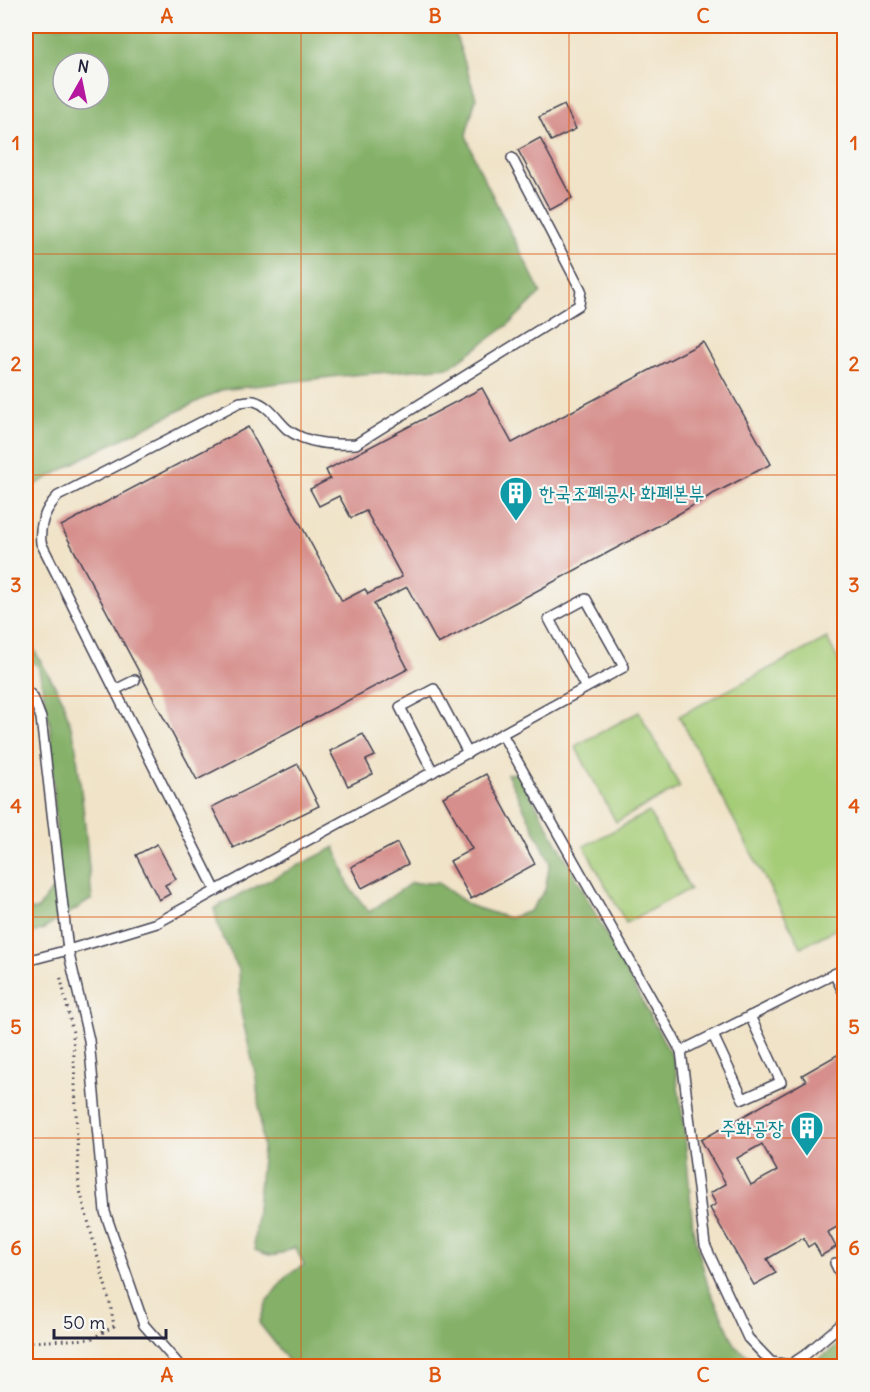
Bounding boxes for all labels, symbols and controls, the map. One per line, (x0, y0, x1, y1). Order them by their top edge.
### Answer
text: A (161, 3, 174, 28)
text: B (428, 3, 442, 28)
text: C (696, 3, 710, 28)
north arrow (51, 51, 111, 111)
text: N (76, 55, 90, 77)
text: 1 (12, 130, 20, 155)
text: 1 (850, 130, 858, 155)
text: 2 (11, 351, 22, 376)
text: 2 (849, 351, 860, 376)
building icon: 한국조폐공사 화폐본부 (498, 475, 534, 522)
place label: 한국조폐공사 화폐본부 (539, 480, 705, 505)
text: 3 (10, 572, 22, 597)
text: 3 (848, 572, 860, 597)
text: 4 (10, 793, 22, 818)
text: 4 (848, 793, 860, 818)
text: 5 (10, 1014, 22, 1039)
text: 5 (848, 1014, 860, 1039)
building icon: 주화공장 (789, 1110, 825, 1157)
place label: 주화공장 (720, 1115, 784, 1140)
text: 6 (10, 1235, 22, 1260)
text: 6 (848, 1235, 860, 1260)
scale bar (54, 1302, 166, 1340)
text: 50 m (63, 1311, 105, 1334)
text: A (161, 1362, 174, 1387)
text: B (428, 1362, 442, 1387)
text: C (696, 1362, 710, 1387)

